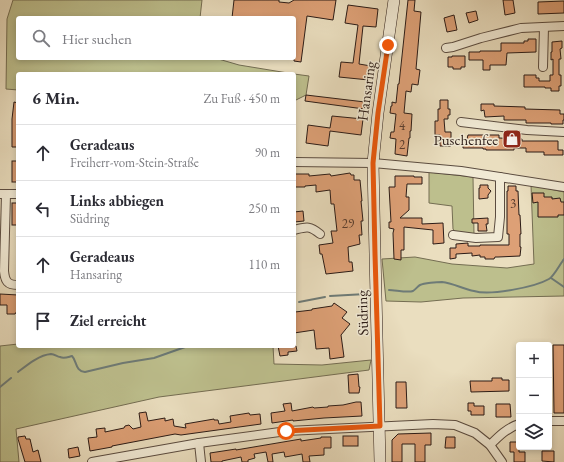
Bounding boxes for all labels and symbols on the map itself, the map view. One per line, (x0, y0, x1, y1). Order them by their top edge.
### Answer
route end (379, 36, 397, 54)
street label: Hansaring (352, 59, 380, 122)
house number: 4 (399, 117, 406, 134)
shop icon: Puschenfee (501, 128, 523, 150)
place label: Puschenfee (433, 130, 498, 149)
house number: 2 (399, 136, 406, 153)
house number: 3 (510, 195, 516, 212)
house number: 29 (342, 215, 355, 232)
street label: Südring (352, 289, 372, 336)
route start (277, 422, 295, 440)

